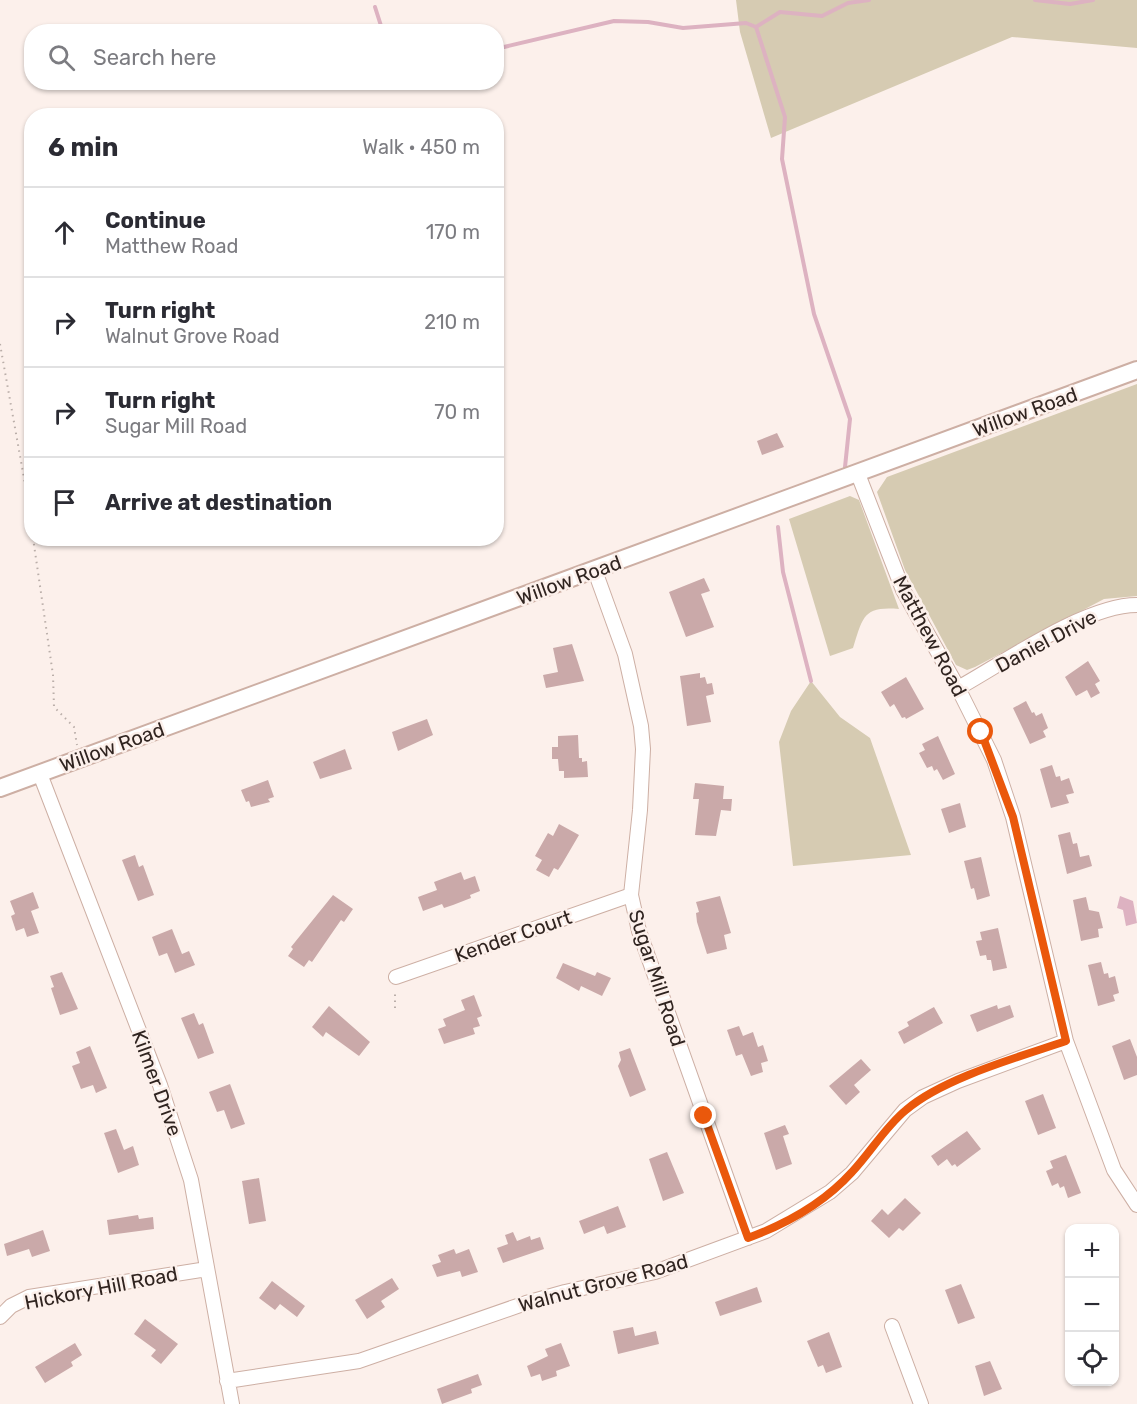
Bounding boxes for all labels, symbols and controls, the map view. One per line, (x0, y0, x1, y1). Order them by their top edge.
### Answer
search box (24, 24, 504, 90)
icon: search (45, 41, 78, 74)
text: Search here (93, 44, 216, 71)
text: 6 min (48, 132, 118, 163)
text: Walk · 450 m (362, 135, 480, 159)
text: Continue (105, 207, 206, 234)
icon: ahead (48, 216, 81, 249)
text: 170 m (426, 220, 480, 244)
text: Matthew Road (105, 234, 238, 258)
text: Turn right (105, 297, 215, 324)
icon: right (48, 306, 81, 339)
text: 210 m (424, 310, 480, 334)
text: Walnut Grove Road (105, 324, 280, 348)
street label: Willow Road (969, 382, 1081, 442)
text: Turn right (105, 387, 215, 414)
icon: right (48, 396, 81, 429)
text: 70 m (434, 400, 480, 424)
text: Sugar Mill Road (105, 414, 247, 438)
icon: arrive (48, 486, 81, 519)
text: Arrive at destination (105, 489, 332, 516)
street label: Willow Road (513, 550, 625, 610)
street label: Matthew Road (888, 571, 972, 701)
street label: Daniel Drive (991, 604, 1101, 678)
street label: Willow Road (56, 717, 168, 777)
route start (967, 718, 993, 744)
street label: Kender Court (451, 905, 575, 967)
street label: Sugar Mill Road (624, 907, 690, 1049)
street label: Kilmer Drive (127, 1027, 187, 1139)
route end (690, 1102, 716, 1128)
map controls (1065, 1224, 1119, 1386)
button: + (1065, 1224, 1119, 1278)
street label: Walnut Grove Road (516, 1249, 690, 1317)
street label: Hickory Hill Road (22, 1261, 180, 1315)
button: − (1065, 1278, 1119, 1332)
button: locate (1065, 1332, 1119, 1386)

